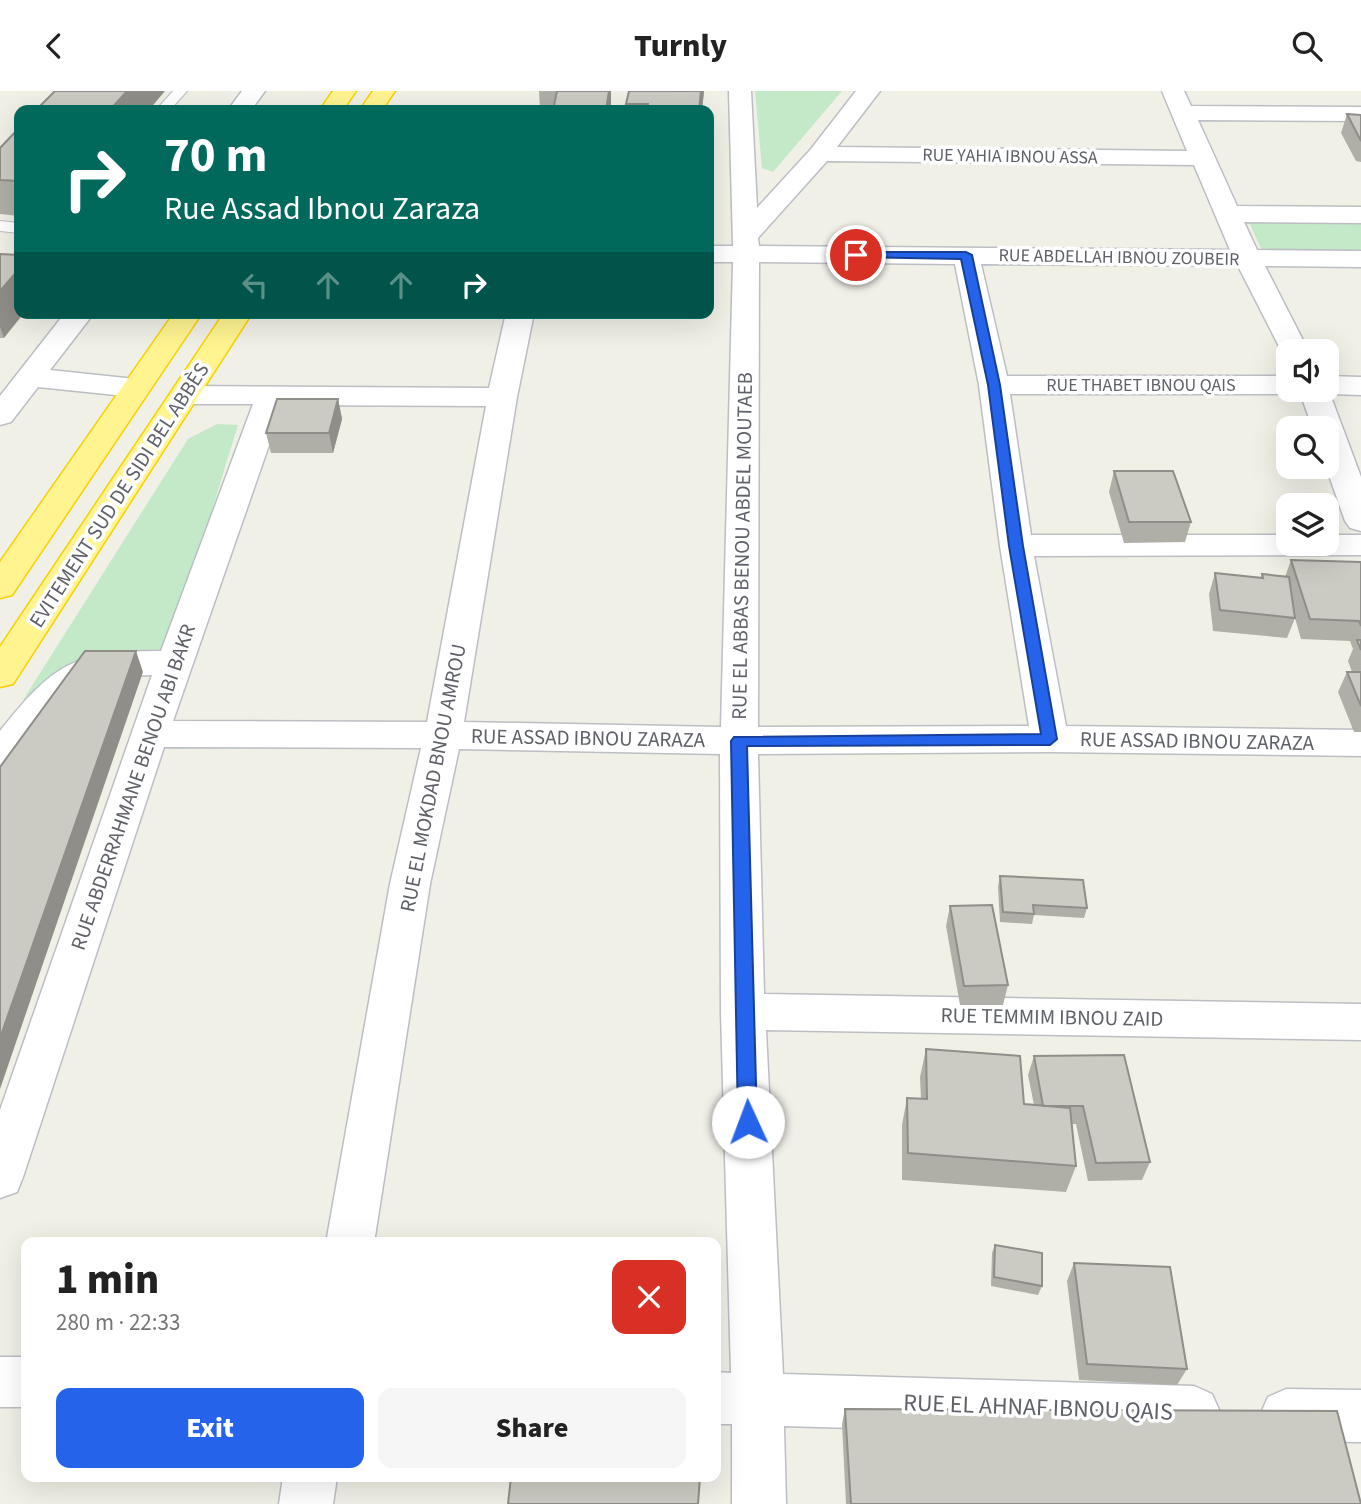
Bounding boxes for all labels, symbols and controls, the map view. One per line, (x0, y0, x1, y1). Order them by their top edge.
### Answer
text: Turnly (634, 23, 727, 69)
icon: back (35, 27, 73, 65)
icon: search (1288, 27, 1326, 65)
text: 70 m (164, 121, 268, 191)
icon: right (49, 133, 140, 224)
street label: RUE YAHIA IBNOU ASSA (922, 142, 1098, 171)
text: Rue Assad Ibnou Zaraza (164, 186, 480, 232)
pin (826, 225, 886, 285)
icon: arrive (837, 236, 875, 274)
street label: RUE ABDELLAH IBNOU ZOUBEIR (998, 243, 1239, 272)
icon: left (236, 266, 274, 304)
icon: ahead (309, 266, 347, 304)
icon: ahead (382, 266, 420, 304)
icon: right (455, 266, 493, 304)
map controls (1276, 339, 1339, 556)
button: sound (1276, 339, 1339, 402)
street label: EVITEMENT SUD DE SIDI BEL ABBÈS (22, 357, 216, 633)
street label: RUE EL ABBAS BENOU ABDEL MOUTAEB (724, 372, 760, 720)
street label: RUE THABET IBNOU QAIS (1046, 373, 1236, 398)
button: search (1276, 416, 1339, 479)
button: layers (1276, 493, 1339, 556)
street label: RUE ABDERRAHMANE BENOU ABI BAKR (63, 620, 203, 954)
street label: RUE EL MOKDAD BNOU AMROU (392, 641, 474, 915)
street label: RUE ASSAD IBNOU ZARAZA (471, 721, 706, 755)
street label: RUE ASSAD IBNOU ZARAZA (1080, 724, 1315, 758)
street label: RUE TEMMIM IBNOU ZAID (940, 1000, 1164, 1034)
position arrow (711, 1085, 785, 1159)
text: 1 min (56, 1250, 159, 1310)
button: close (612, 1260, 686, 1334)
text: 280 m · 22:33 (56, 1306, 180, 1339)
street label: RUE EL AHNAF IBNOU QAIS (903, 1385, 1173, 1430)
button: Exit (56, 1388, 364, 1468)
button: Share (378, 1388, 686, 1468)

